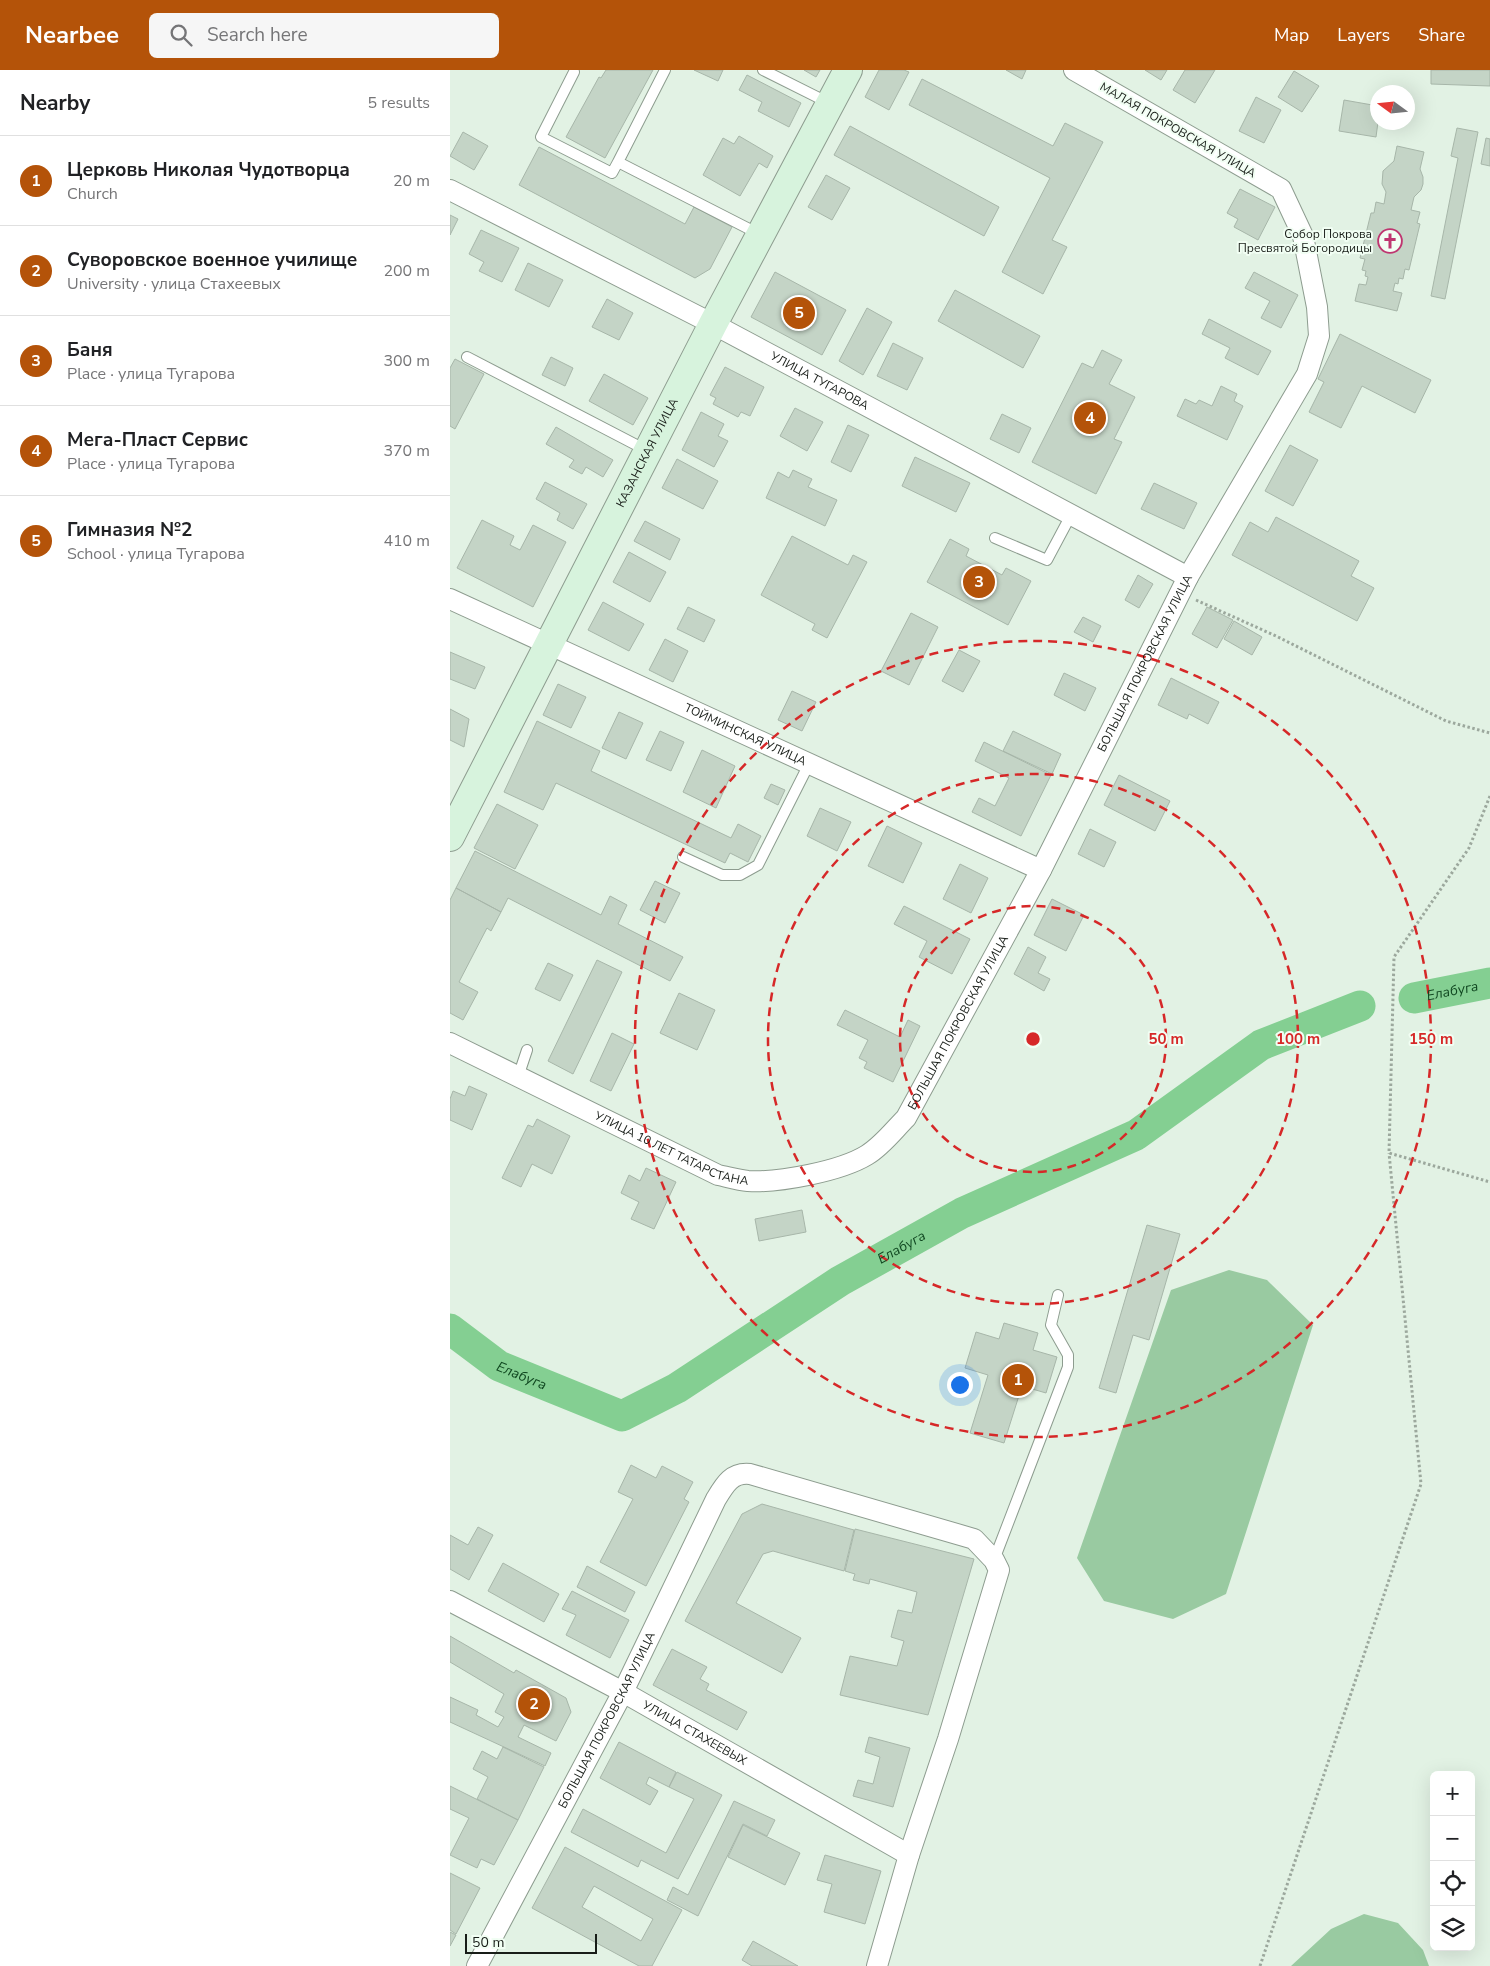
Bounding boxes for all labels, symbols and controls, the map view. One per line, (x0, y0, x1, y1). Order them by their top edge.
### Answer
search box (149, 13, 499, 58)
text: Nearbee (25, 19, 119, 51)
icon: search (167, 21, 195, 49)
text: Search here (207, 22, 308, 48)
text: Map (1274, 23, 1309, 47)
text: Layers (1337, 23, 1390, 47)
text: Share (1418, 23, 1465, 47)
street label: МАЛАЯ ПОКРОВСКАЯ УЛИЦА (1097, 79, 1259, 181)
north arrow (1370, 85, 1415, 130)
text: Nearby (20, 89, 90, 117)
text: 5 results (368, 92, 430, 114)
text: Церковь Николая Чудотворца (67, 157, 350, 183)
text: 1 (31, 170, 41, 192)
text: 20 m (393, 170, 430, 192)
text: Church (67, 183, 118, 205)
place label: Собор Покрова Пресвятой Богородицы (1238, 226, 1372, 256)
church icon: Собор Покрова Пресвятой Богородицы (1377, 228, 1403, 254)
text: Суворовское военное училище (67, 247, 357, 273)
text: 2 (31, 260, 41, 282)
text: 200 m (383, 260, 430, 282)
text: University · улица Стахеевых (67, 273, 281, 295)
pin: 5 (783, 294, 815, 332)
text: Баня (67, 337, 113, 363)
street label: УЛИЦА ТУГАРОВА (767, 348, 872, 414)
text: 3 (31, 350, 41, 372)
text: 300 m (383, 350, 430, 372)
text: Place · улица Тугарова (67, 363, 235, 385)
street label: КАЗАНСКАЯ УЛИЦА (612, 395, 682, 510)
pin: 4 (1074, 399, 1106, 437)
text: Мега-Пласт Сервис (67, 427, 248, 453)
text: 4 (31, 440, 41, 462)
text: 370 m (383, 440, 430, 462)
text: Place · улица Тугарова (67, 453, 235, 475)
text: Гимназия №2 (67, 517, 192, 543)
text: 5 (31, 530, 41, 552)
text: 410 m (383, 530, 430, 552)
text: School · улица Тугарова (67, 543, 245, 565)
pin: 3 (963, 563, 995, 601)
street label: БОЛЬШАЯ ПОКРОВСКАЯ УЛИЦА (1094, 572, 1196, 755)
street label: ТОЙМИНСКАЯ УЛИЦА (682, 700, 809, 769)
street label: БОЛЬШАЯ ПОКРОВСКАЯ УЛИЦА (904, 932, 1012, 1113)
water label: Елабуга (1425, 976, 1480, 1005)
text: 50 m (1148, 1029, 1184, 1049)
text: 100 m (1276, 1029, 1320, 1049)
text: 150 m (1409, 1029, 1453, 1049)
centre of rings (1024, 1030, 1042, 1048)
street label: УЛИЦА 10 ЛЕТ ТАТАРСТАНА (591, 1107, 750, 1189)
water label: Елабуга (874, 1226, 929, 1268)
water label: Елабуга (494, 1357, 550, 1394)
pin: 1 (1002, 1361, 1034, 1399)
your location (947, 1372, 973, 1398)
street label: БОЛЬШАЯ ПОКРОВСКАЯ УЛИЦА (554, 1629, 659, 1811)
pin: 2 (518, 1685, 550, 1723)
street label: УЛИЦА СТАХЕЕВЫХ (639, 1696, 750, 1769)
map controls (1430, 1771, 1475, 1951)
button: + (1430, 1771, 1475, 1816)
button: − (1430, 1816, 1475, 1861)
button: locate (1430, 1861, 1475, 1906)
button: layers (1430, 1906, 1475, 1951)
scale bar (465, 1931, 598, 1954)
text: 50 m (472, 1933, 504, 1952)

